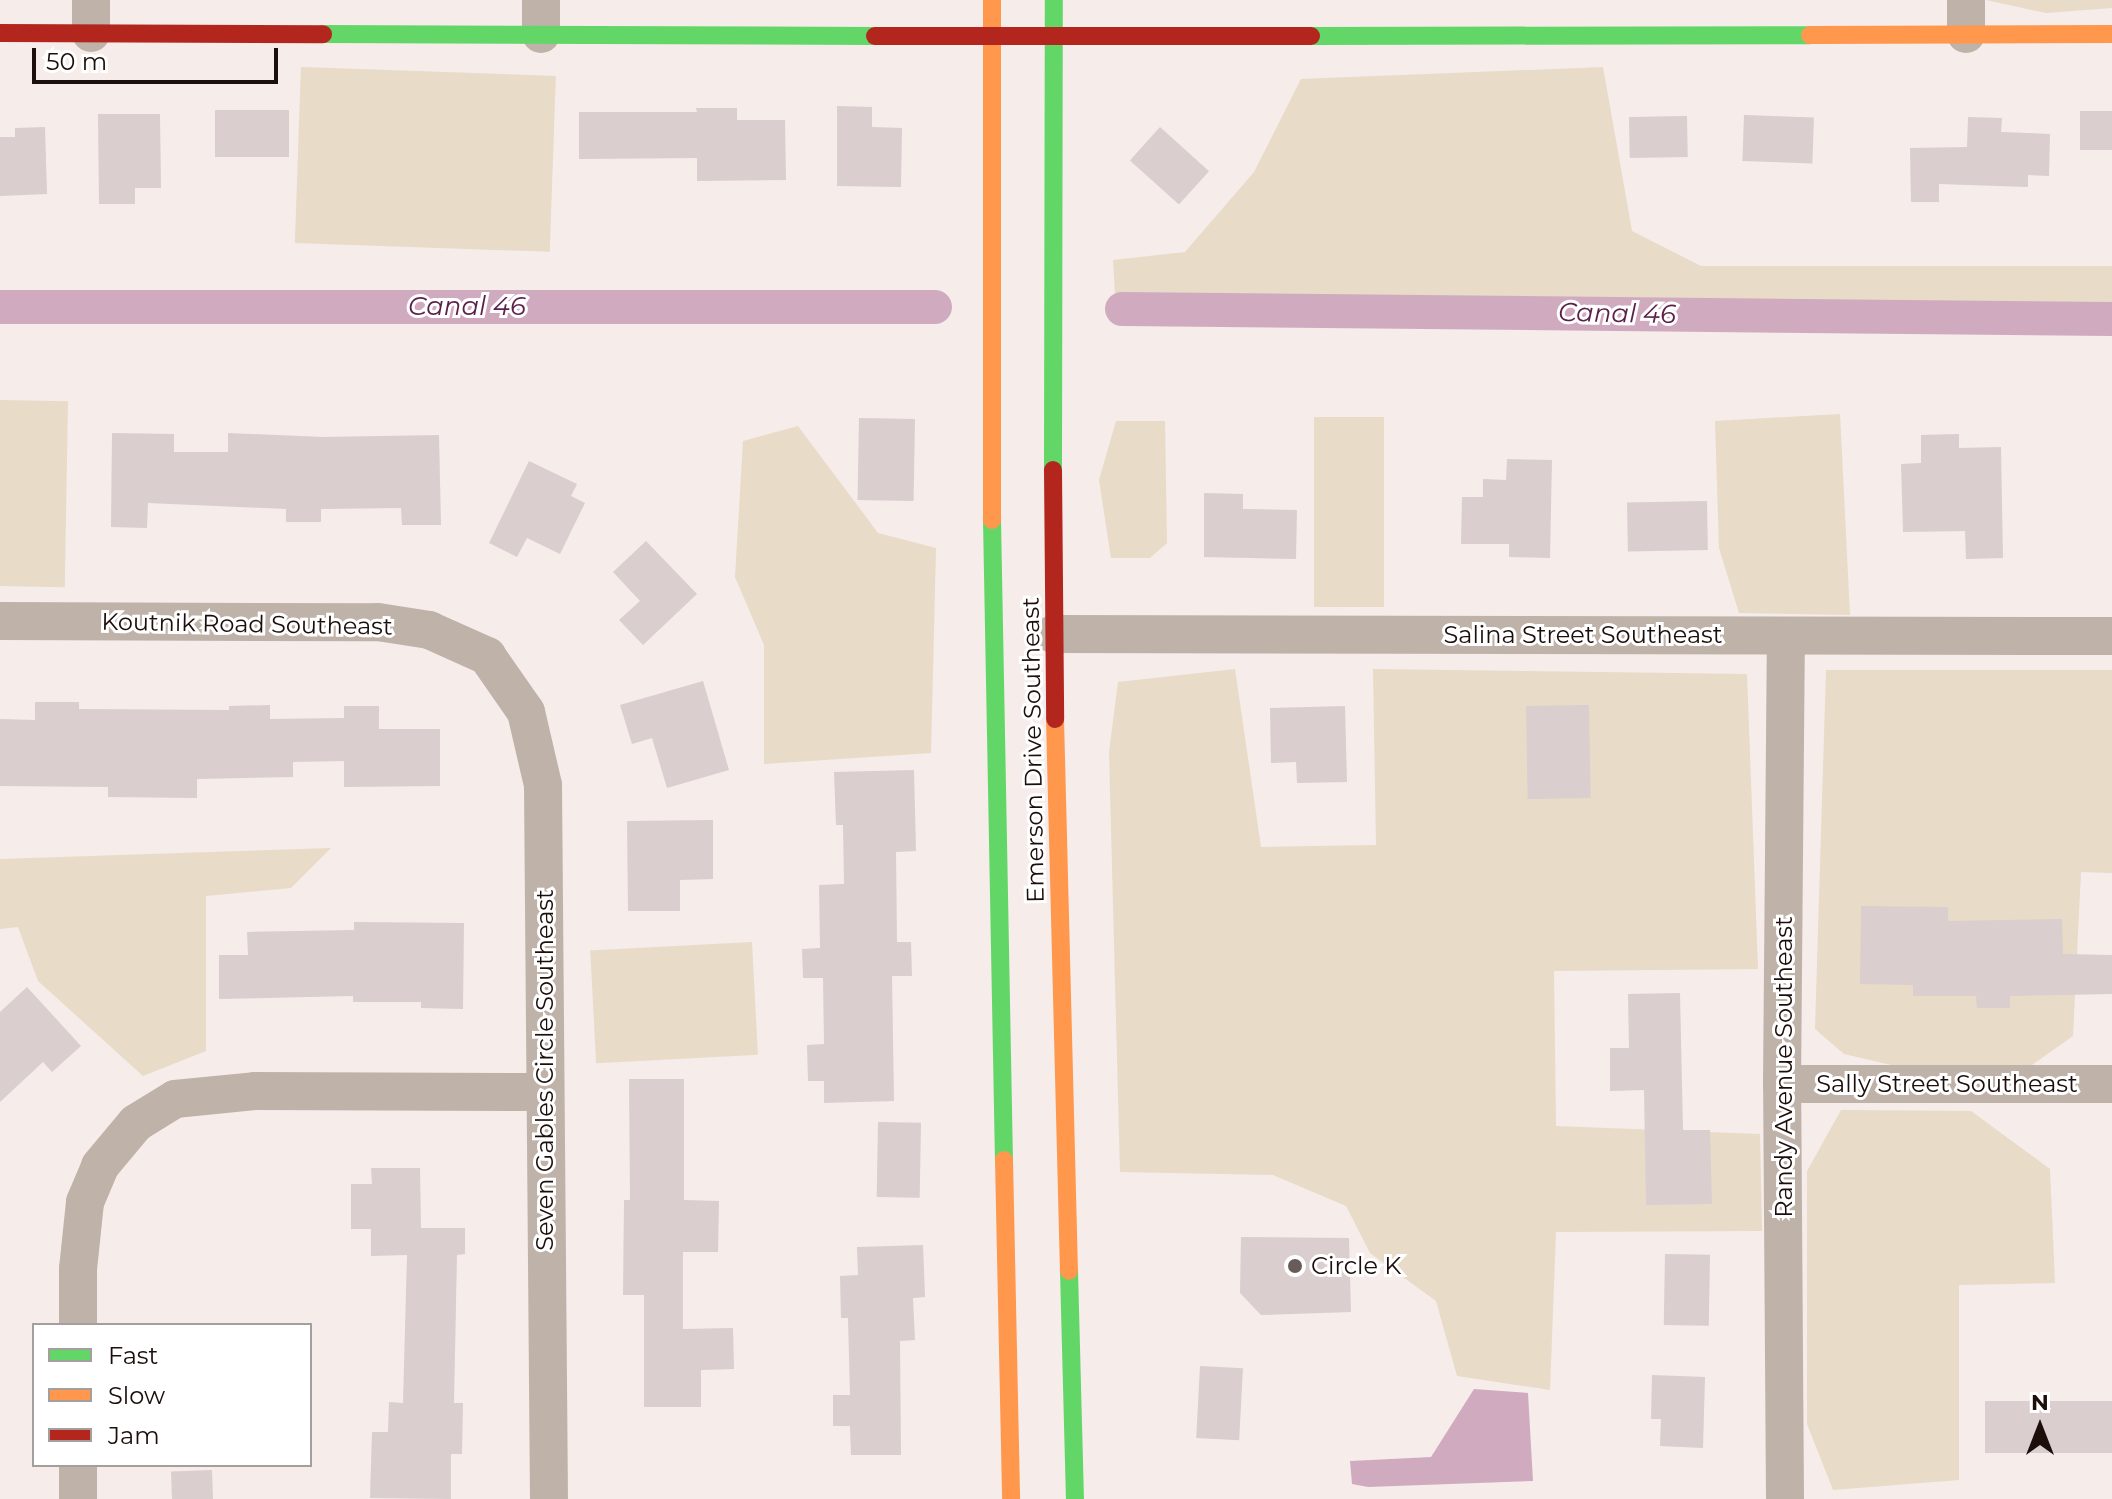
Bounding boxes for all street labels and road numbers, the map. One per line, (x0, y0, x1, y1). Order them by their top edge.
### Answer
street label: Emerson Drive Southeast (1016, 597, 1050, 903)
street label: Koutnik Road Southeast (101, 607, 393, 641)
street label: Salina Street Southeast (1443, 621, 1723, 649)
street label: Seven Gables Circle Southeast (531, 889, 559, 1251)
street label: Randy Avenue Southeast (1770, 916, 1798, 1218)
street label: Sally Street Southeast (1816, 1070, 2078, 1098)

